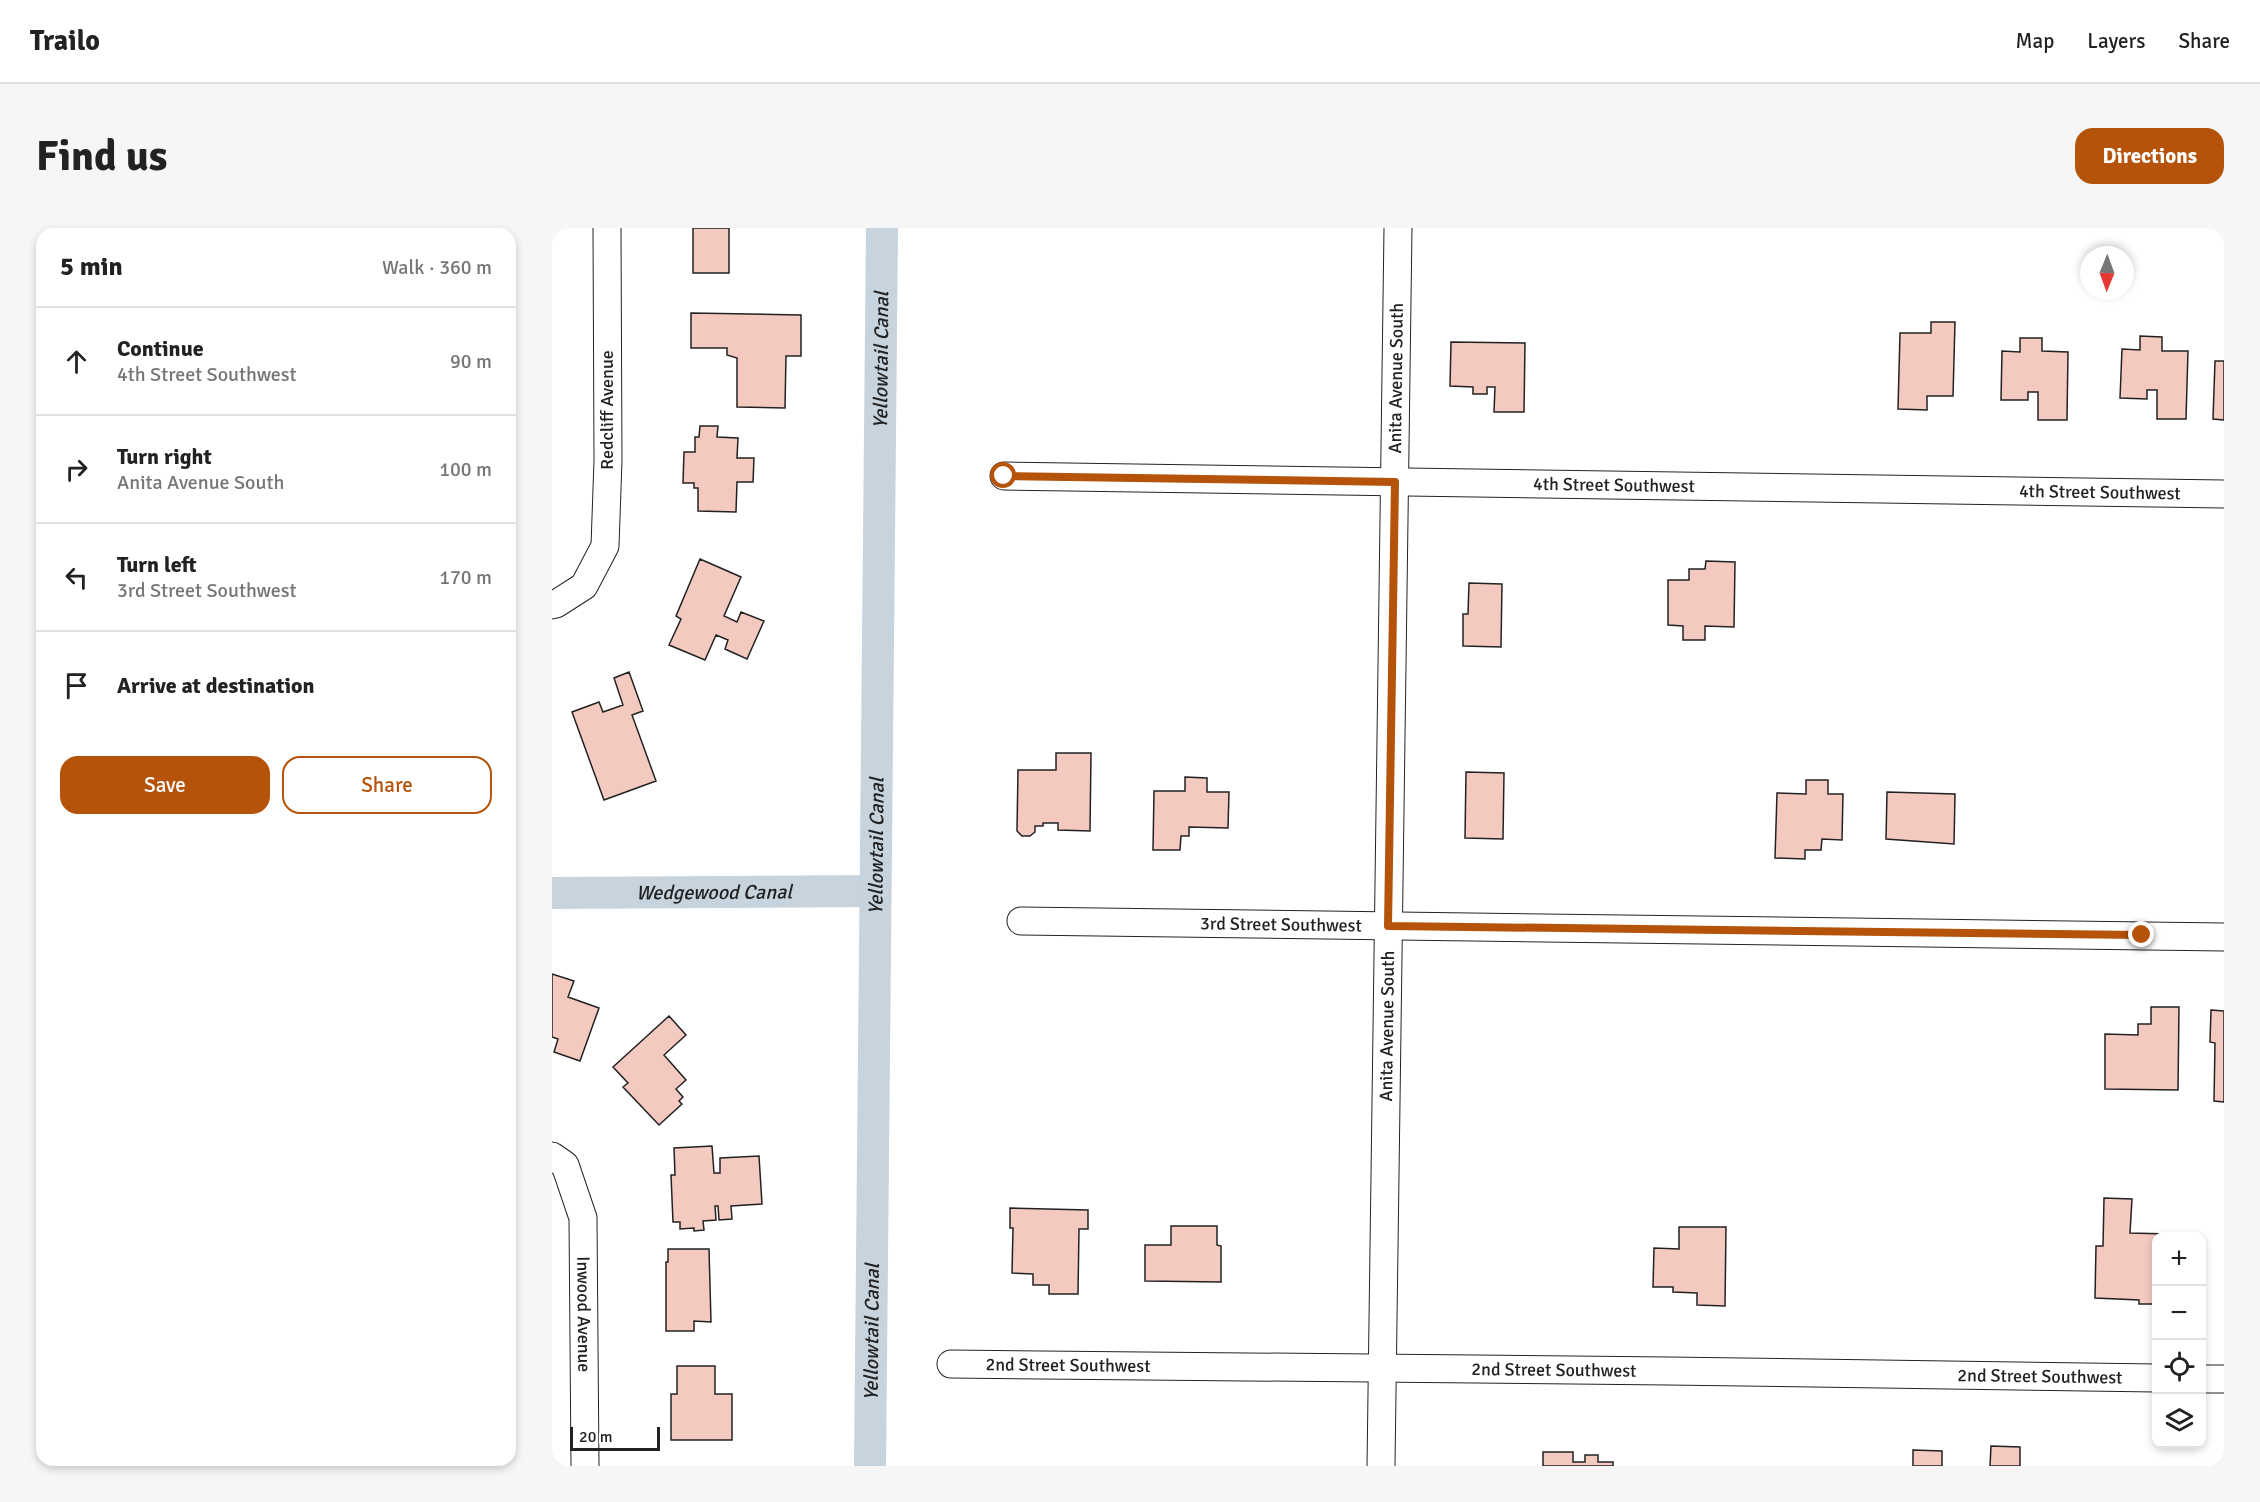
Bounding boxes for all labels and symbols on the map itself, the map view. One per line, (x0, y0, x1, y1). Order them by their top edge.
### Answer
north arrow (2080, 246, 2134, 300)
water label: Yellowtail Canal (868, 289, 894, 429)
street label: Anita Avenue South (1384, 303, 1408, 454)
street label: Redcliff Avenue (596, 350, 618, 470)
route start (990, 462, 1016, 488)
street label: 4th Street Southwest (1533, 473, 1695, 497)
street label: 4th Street Southwest (2019, 480, 2181, 504)
water label: Yellowtail Canal (863, 775, 889, 915)
water label: Wedgewood Canal (636, 879, 794, 905)
street label: 3rd Street Southwest (1200, 912, 1362, 937)
route end (2128, 921, 2154, 947)
street label: Anita Avenue South (1375, 951, 1399, 1102)
street label: Inwood Avenue (572, 1256, 595, 1372)
water label: Yellowtail Canal (858, 1261, 884, 1401)
street label: 2nd Street Southwest (985, 1353, 1151, 1377)
street label: 2nd Street Southwest (1471, 1358, 1637, 1382)
street label: 2nd Street Southwest (1957, 1364, 2123, 1389)
scale bar (570, 1424, 660, 1452)

